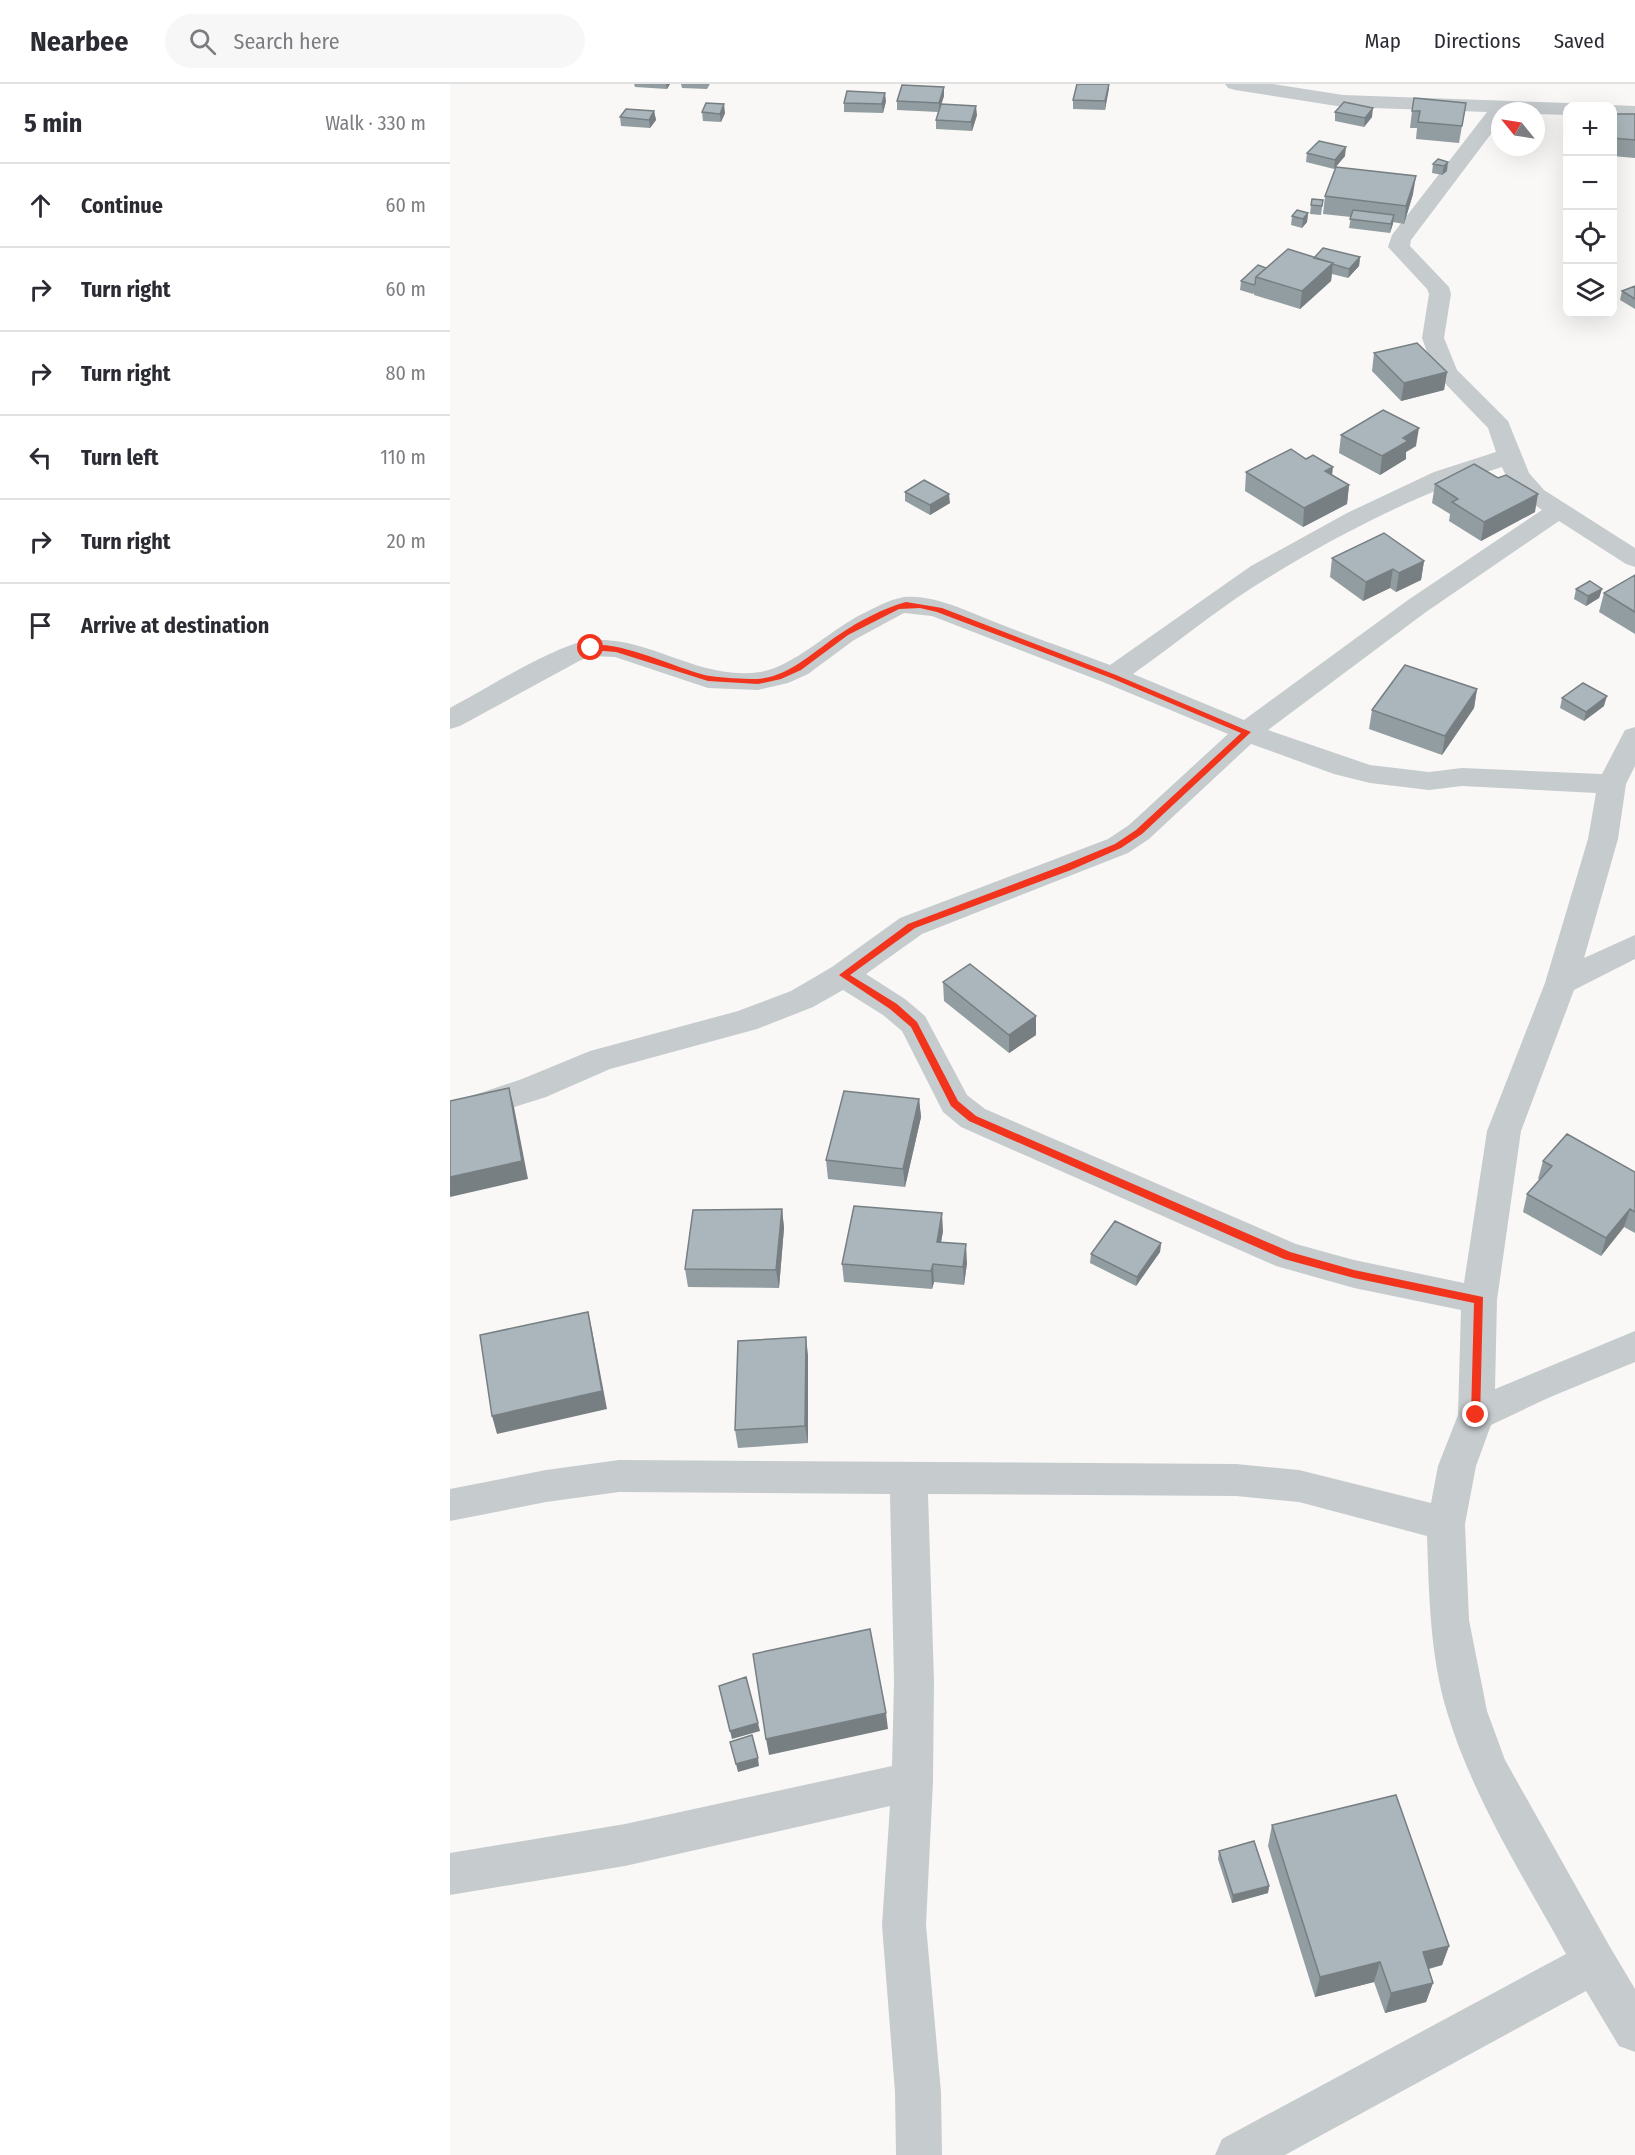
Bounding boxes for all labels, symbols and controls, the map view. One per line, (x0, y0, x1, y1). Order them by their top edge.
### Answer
search box (165, 14, 585, 68)
text: Nearbee (30, 25, 129, 58)
icon: search (186, 25, 219, 58)
text: Search here (234, 28, 340, 55)
text: Map (1364, 28, 1401, 54)
text: Directions (1434, 28, 1521, 54)
text: Saved (1554, 28, 1605, 54)
north arrow (1491, 102, 1545, 156)
map controls (1563, 102, 1617, 318)
button: + (1563, 102, 1617, 156)
text: 5 min (24, 108, 82, 139)
text: Walk · 330 m (325, 111, 426, 135)
button: − (1563, 156, 1617, 210)
icon: ahead (24, 189, 57, 222)
text: Continue (81, 192, 163, 219)
text: 60 m (386, 193, 426, 217)
button: locate (1563, 210, 1617, 264)
button: layers (1563, 264, 1617, 318)
icon: right (24, 273, 57, 306)
text: Turn right (81, 276, 170, 303)
text: 60 m (386, 277, 426, 301)
icon: right (24, 357, 57, 390)
text: Turn right (81, 360, 170, 387)
text: 80 m (386, 361, 426, 385)
icon: left (24, 441, 57, 474)
text: Turn left (81, 444, 159, 471)
text: 110 m (380, 445, 426, 469)
icon: right (24, 525, 57, 558)
text: Turn right (81, 528, 170, 555)
text: 20 m (387, 529, 426, 553)
icon: arrive (24, 609, 57, 642)
text: Arrive at destination (81, 612, 269, 639)
route start (577, 634, 603, 660)
route end (1462, 1401, 1488, 1427)

